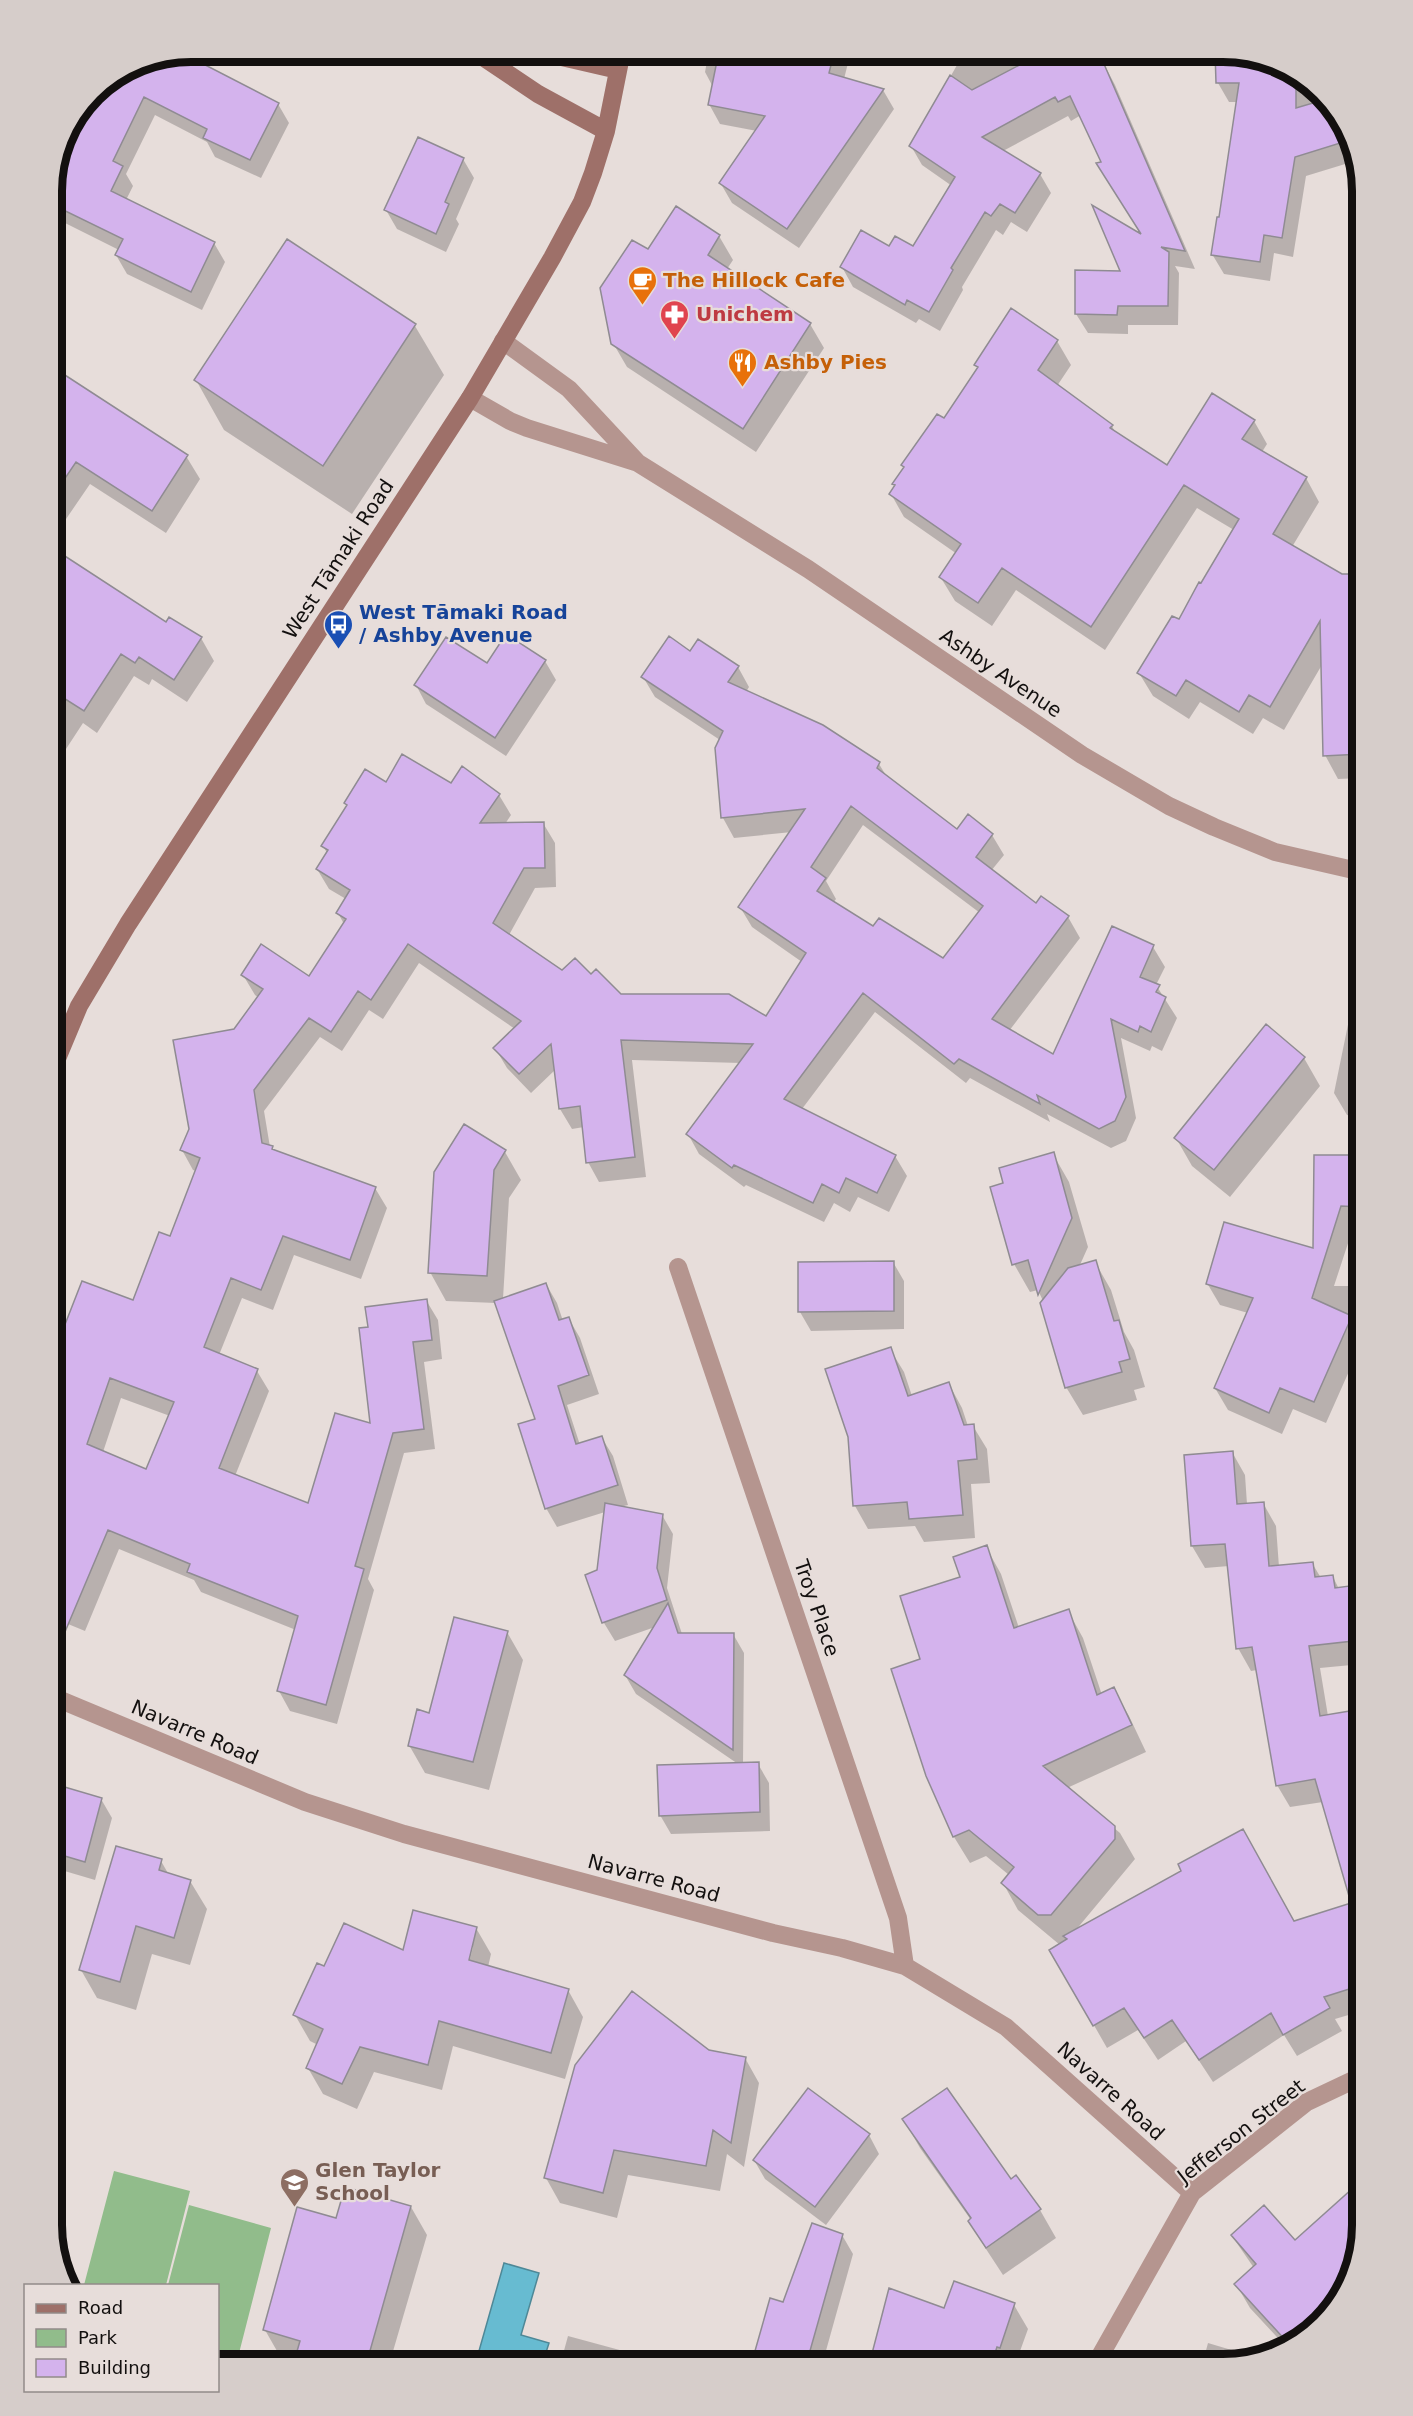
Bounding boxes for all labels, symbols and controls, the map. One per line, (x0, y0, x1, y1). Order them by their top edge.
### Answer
cafe icon: The Hillock Cafe (626, 264, 658, 306)
place label: The Hillock Cafe (663, 268, 845, 292)
pharmacy icon: Unichem (659, 298, 691, 340)
place label: Unichem (696, 302, 794, 326)
restaurant icon: Ashby Pies (727, 346, 759, 388)
place label: Ashby Pies (764, 350, 887, 374)
street label: West Tāmaki Road (277, 475, 399, 643)
place label: West Tāmaki Road / Ashby Avenue (359, 600, 568, 647)
bus stop icon: West Tāmaki Road / Ashby Avenue (322, 608, 354, 650)
street label: Ashby Avenue (935, 623, 1067, 723)
street label: Troy Place (789, 1556, 845, 1660)
street label: Navarre Road (128, 1694, 262, 1770)
street label: Navarre Road (585, 1849, 723, 1907)
street label: Navarre Road (1053, 2037, 1169, 2145)
street label: Jefferson Street (1171, 2074, 1310, 2189)
place label: Glen Taylor School (315, 2158, 441, 2205)
school or university icon: Glen Taylor School (278, 2166, 310, 2208)
legend (24, 2284, 219, 2392)
text: Road (78, 2297, 123, 2318)
text: Park (78, 2327, 117, 2348)
text: Building (78, 2357, 151, 2378)

